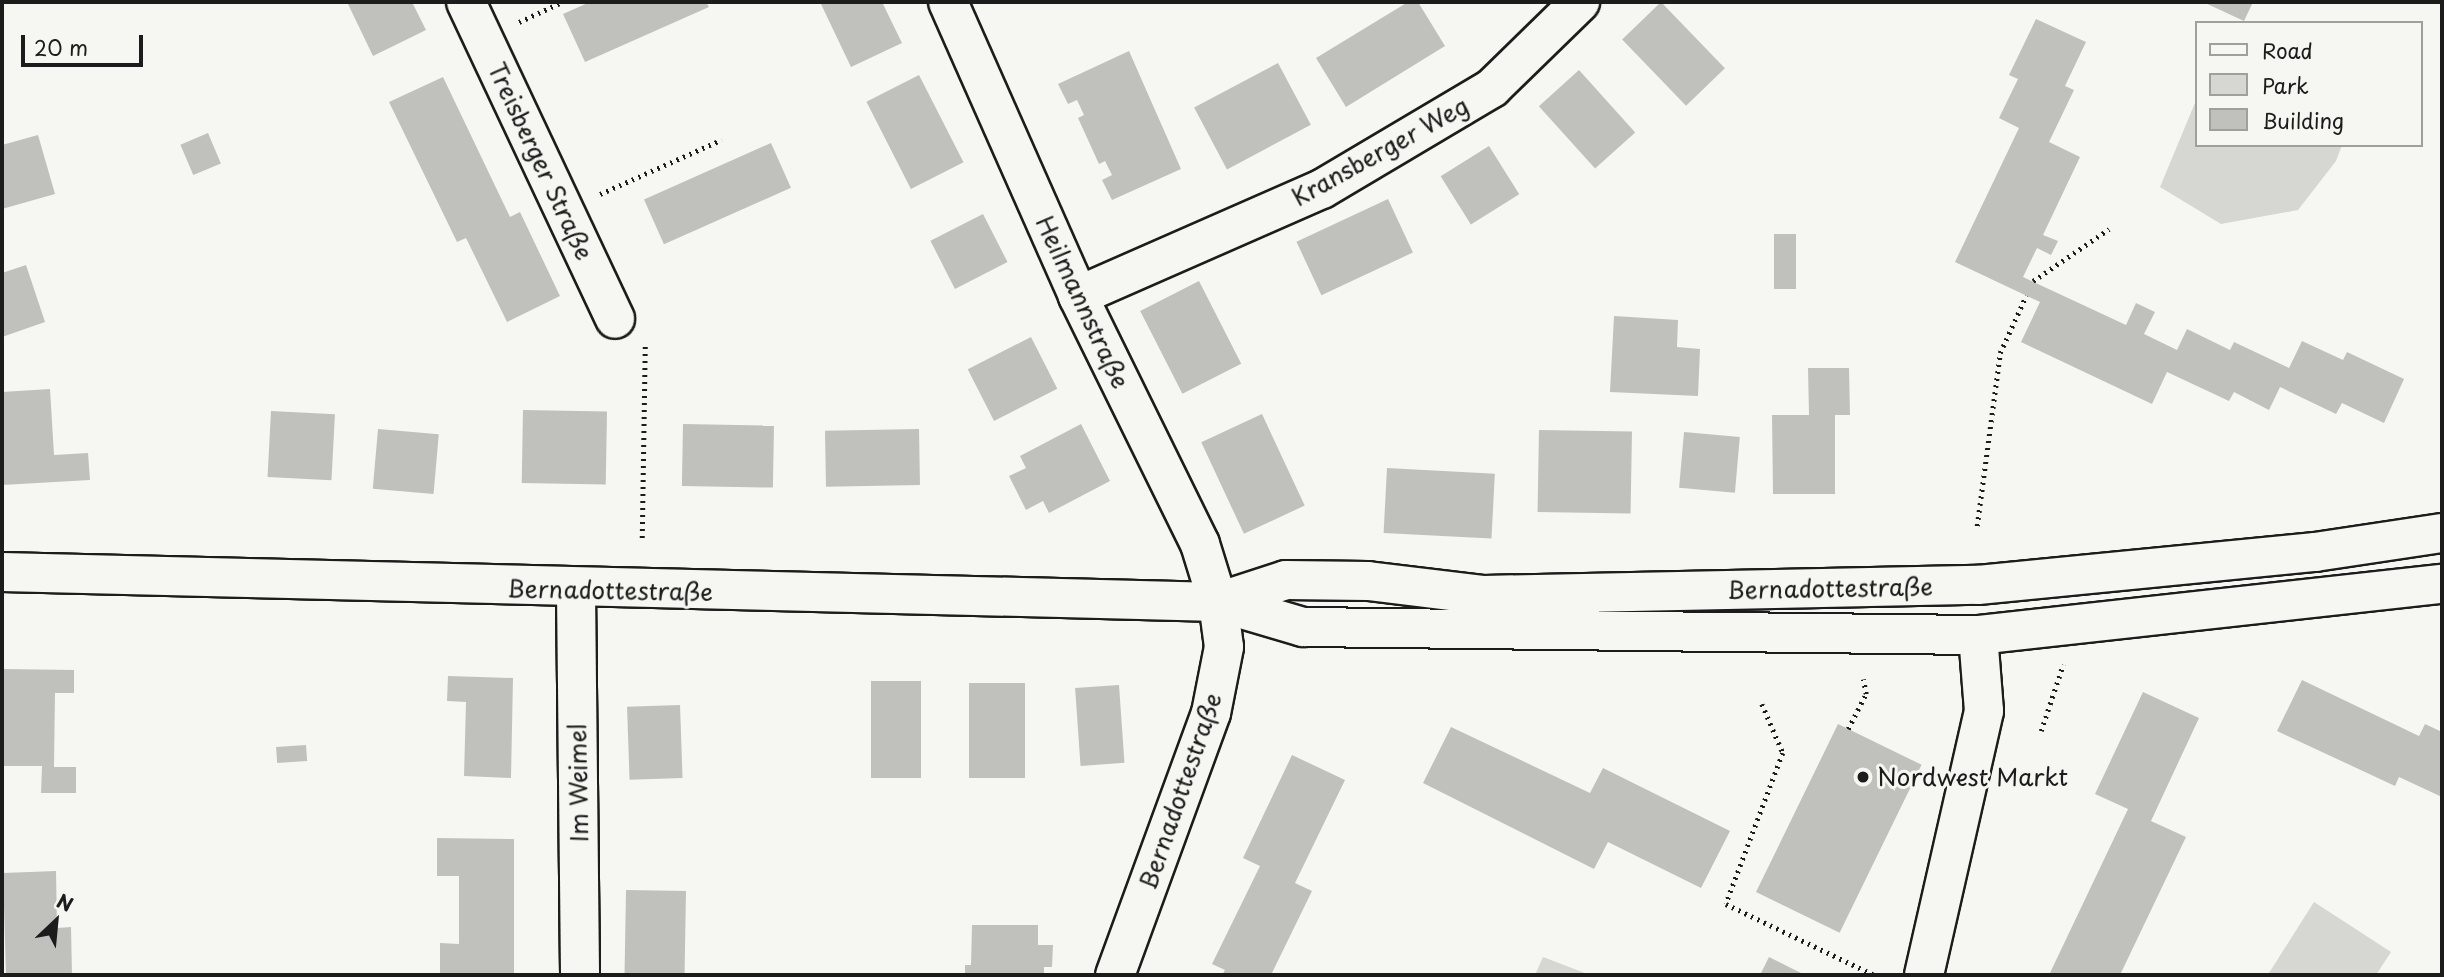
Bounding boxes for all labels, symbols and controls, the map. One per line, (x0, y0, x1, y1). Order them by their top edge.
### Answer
scale bar (24, 21, 147, 65)
legend (2196, 21, 2423, 147)
text: 20 m (34, 31, 88, 63)
text: Road (2262, 34, 2313, 66)
street label: Treisberger Straße (482, 57, 600, 265)
text: Park (2262, 69, 2309, 101)
street label: Kransberger Weg (1286, 90, 1474, 212)
text: Building (2262, 104, 2344, 136)
street label: Heilmannstraße (1030, 211, 1136, 393)
street label: Bernadottestraße (1727, 572, 1933, 604)
street label: Bernadottestraße (507, 574, 713, 606)
street label: Bernadottestraße (1133, 689, 1227, 893)
street label: Im Weimel (563, 723, 593, 843)
place label: Nordwest Markt (1877, 763, 2069, 791)
marker: Nordwest Markt (1855, 769, 1871, 785)
north arrow (21, 886, 91, 956)
text: N (52, 886, 78, 918)

